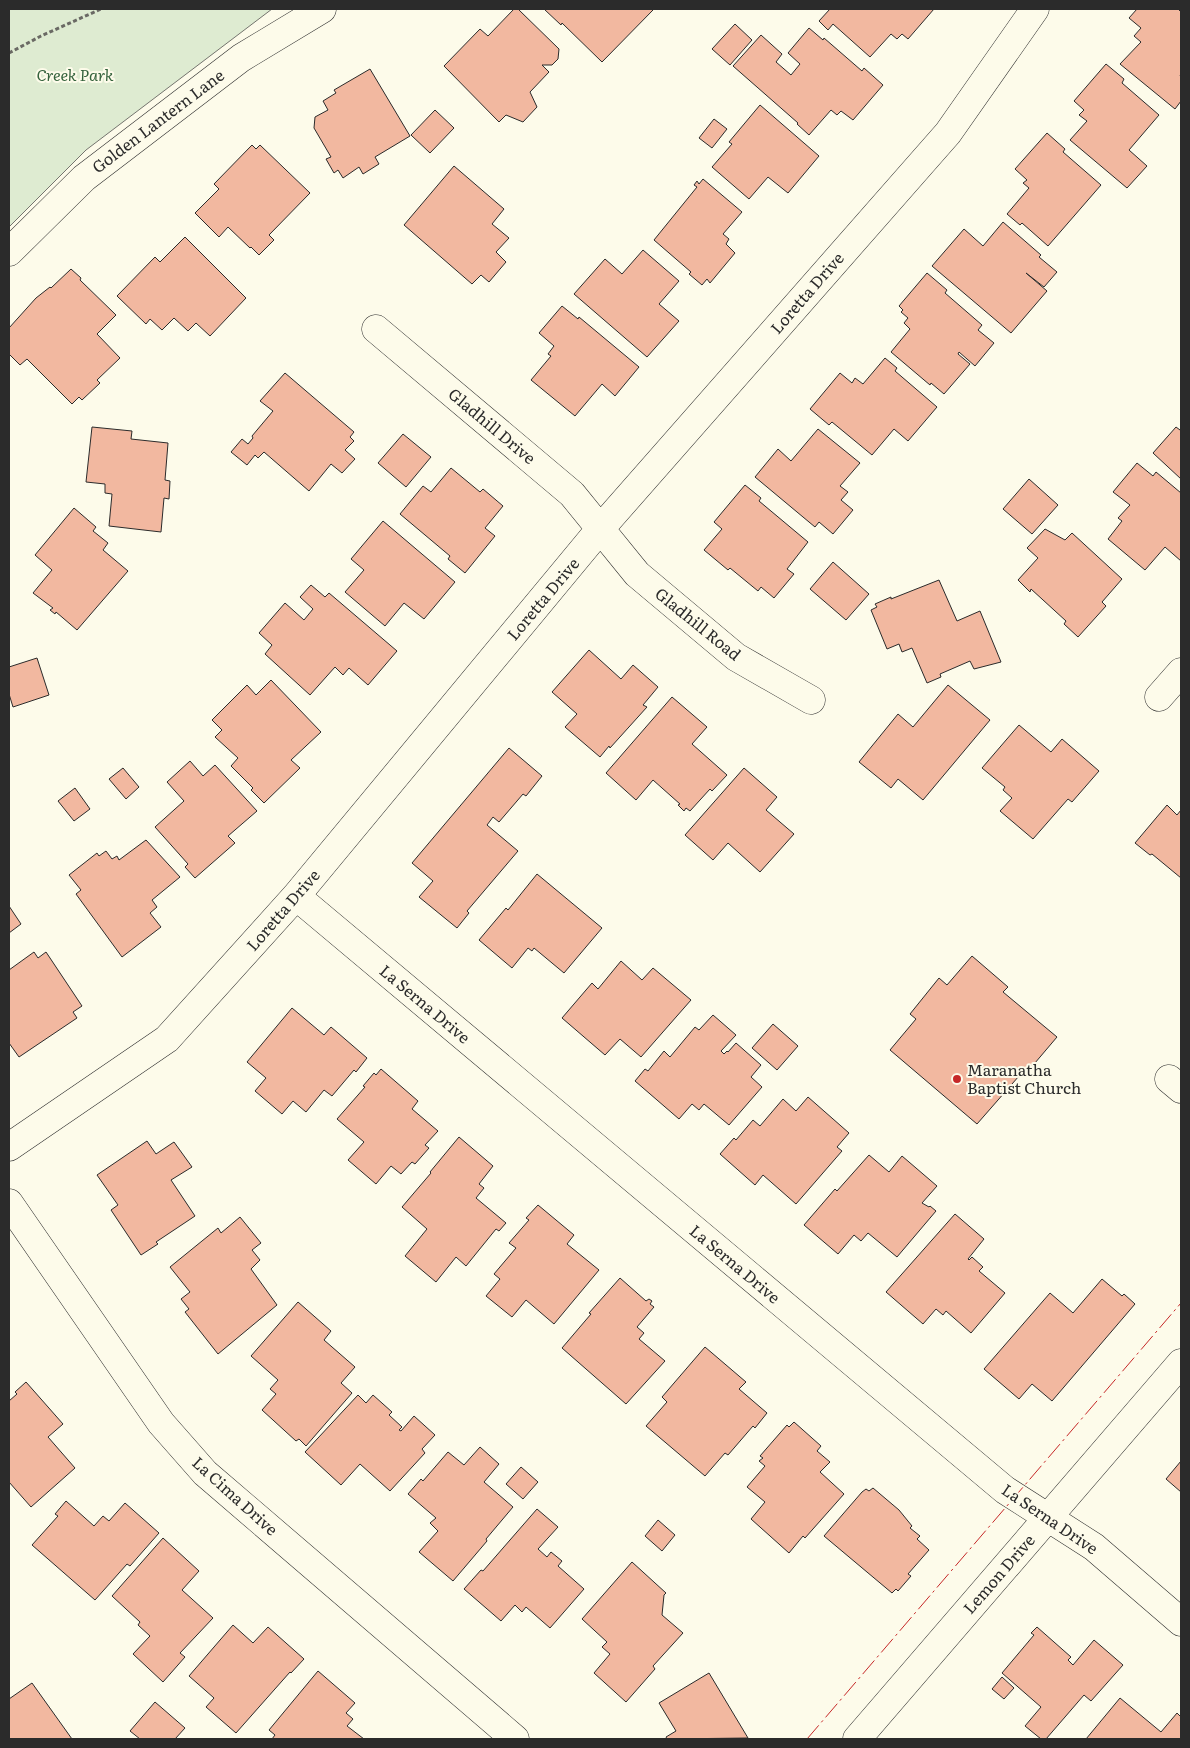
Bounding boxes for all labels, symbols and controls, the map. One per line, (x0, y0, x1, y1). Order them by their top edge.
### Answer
park label: Creek Park (36, 62, 114, 86)
street label: Golden Lantern Lane (86, 62, 229, 178)
street label: Loretta Drive (764, 246, 849, 339)
street label: Gladhill Drive (444, 381, 542, 469)
street label: Loretta Drive (500, 552, 584, 645)
street label: Gladhill Road (651, 581, 747, 666)
street label: Loretta Drive (240, 863, 325, 956)
street label: La Serna Drive (375, 958, 476, 1048)
place label: Maranatha Baptist Church (967, 1057, 1082, 1099)
marker: Maranatha Baptist Church (951, 1073, 963, 1085)
street label: La Serna Drive (685, 1218, 786, 1308)
street label: La Cima Drive (188, 1450, 284, 1540)
street label: La Serna Drive (998, 1477, 1104, 1559)
street label: Lemon Drive (957, 1528, 1040, 1619)

